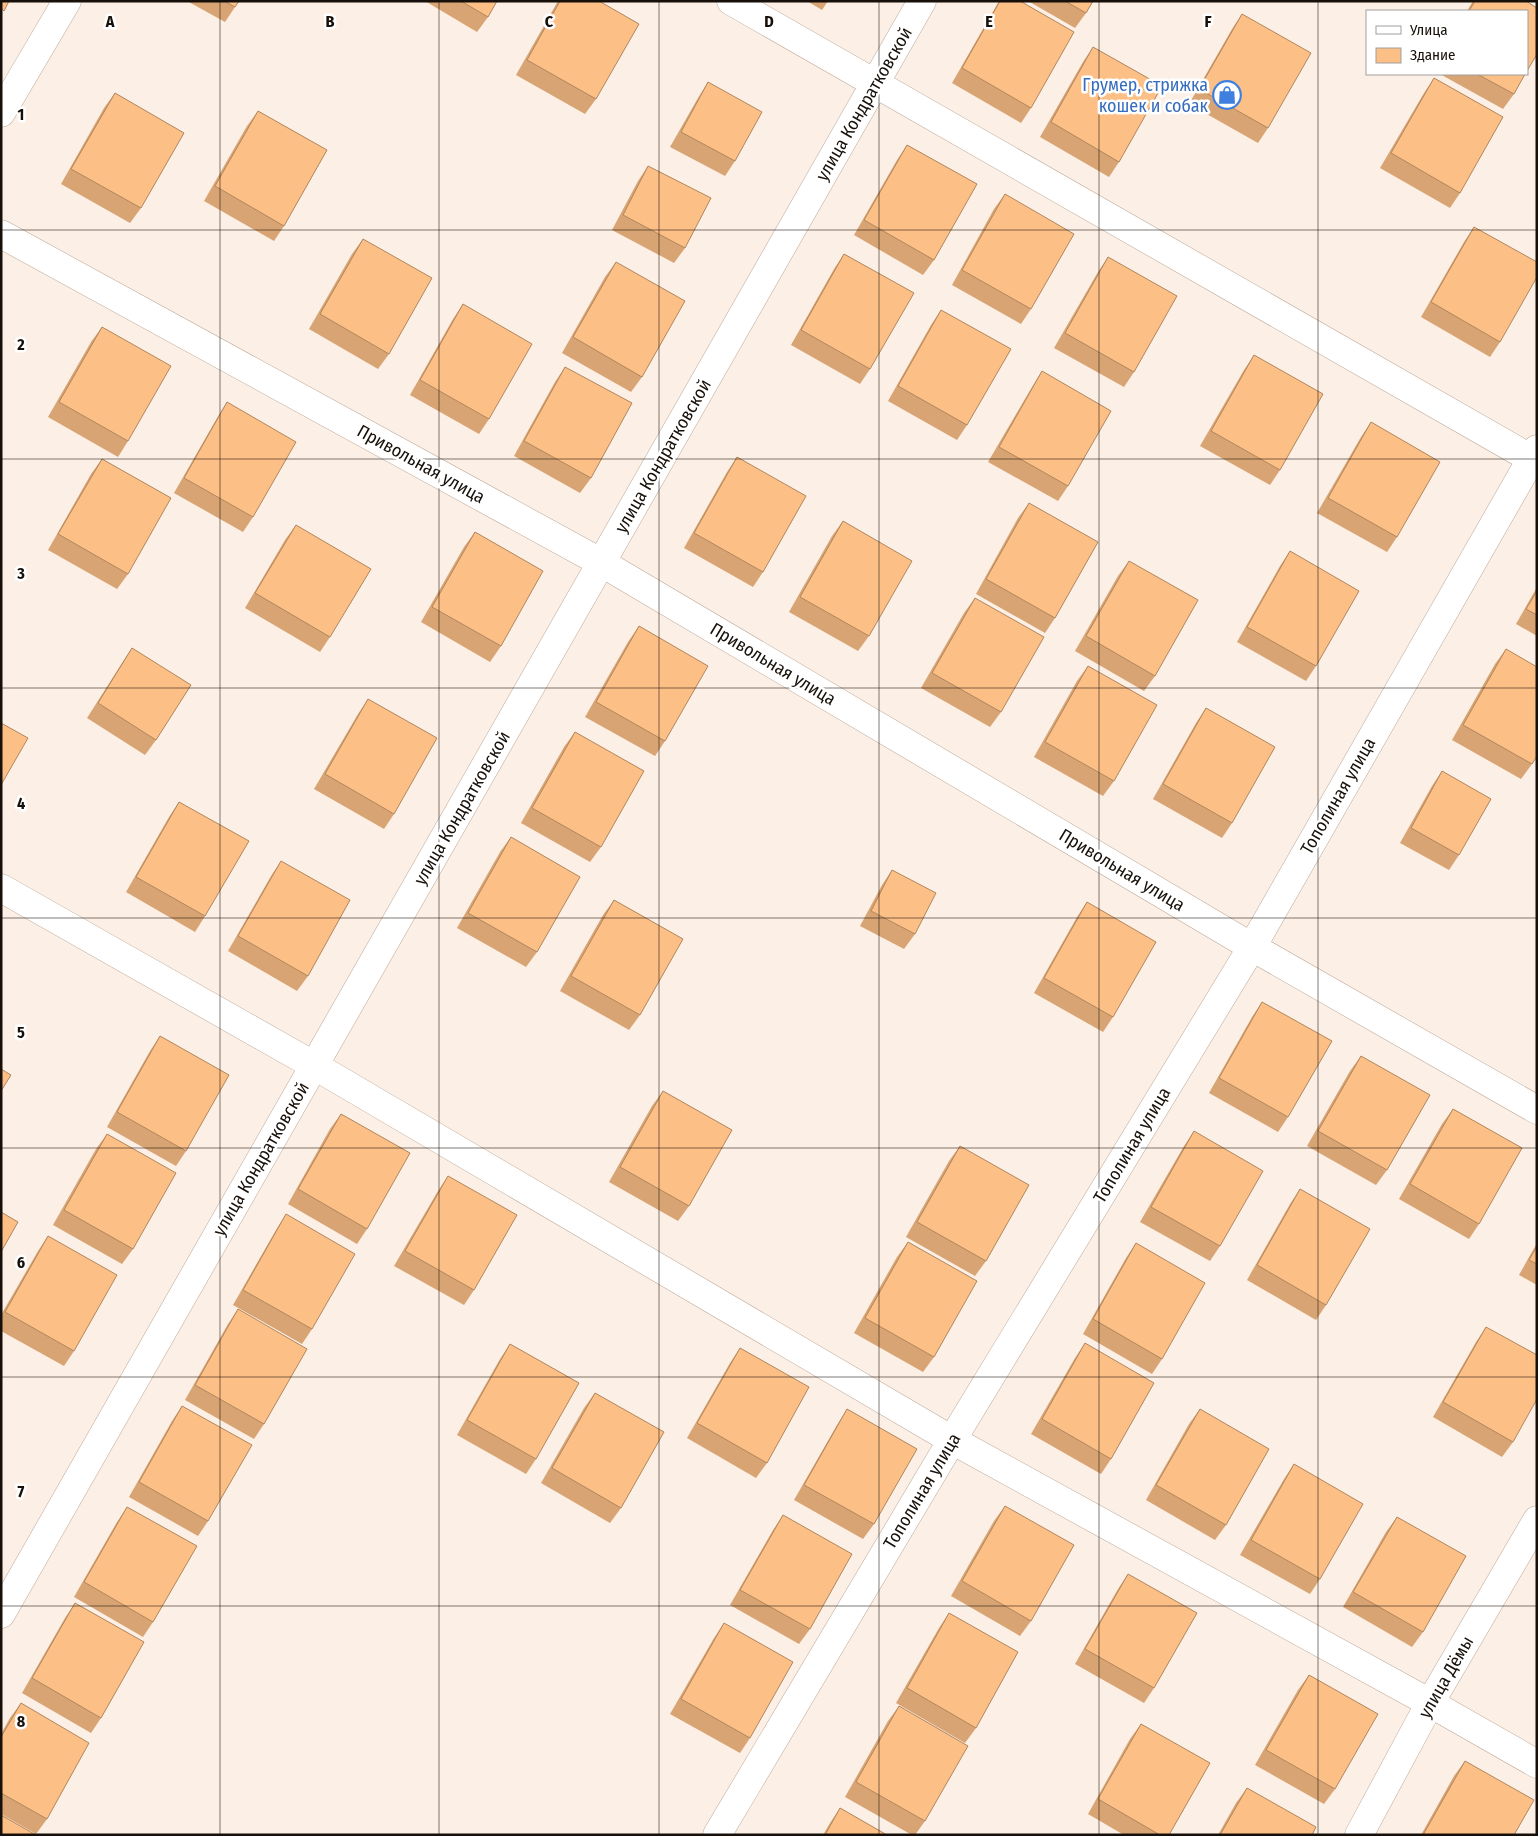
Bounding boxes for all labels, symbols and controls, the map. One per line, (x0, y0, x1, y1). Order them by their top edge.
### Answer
legend (1366, 10, 1528, 75)
text: A (105, 12, 115, 31)
text: B (326, 12, 335, 31)
text: C (545, 12, 554, 31)
text: D (764, 12, 774, 31)
text: E (985, 12, 993, 31)
text: F (1204, 12, 1212, 31)
text: Улица (1409, 21, 1448, 39)
street label: улица Кондратковской (811, 23, 917, 185)
text: Здание (1410, 46, 1456, 64)
place label: Грумер, стрижка кошек и собак (1082, 74, 1209, 117)
shop icon: Грумер, стрижка кошек и собак (1212, 80, 1242, 110)
text: 1 (18, 105, 24, 124)
text: 2 (16, 335, 25, 354)
street label: улица Кондратковской (610, 375, 716, 537)
street label: Привольная улица (353, 420, 489, 508)
text: 3 (16, 564, 25, 583)
street label: Привольная улица (706, 618, 840, 710)
street label: улица Кондратковской (409, 727, 515, 889)
street label: Тополиная улица (1296, 734, 1380, 858)
text: 4 (17, 794, 25, 813)
street label: Привольная улица (1055, 824, 1189, 916)
text: 5 (17, 1023, 25, 1042)
street label: улица Кондратковской (208, 1078, 314, 1240)
street label: Тополиная улица (1089, 1083, 1175, 1207)
text: 6 (17, 1253, 25, 1272)
street label: Тополиная улица (879, 1429, 965, 1553)
text: 7 (18, 1482, 25, 1501)
street label: улица Дёмы (1414, 1632, 1478, 1722)
text: 8 (17, 1712, 26, 1731)

